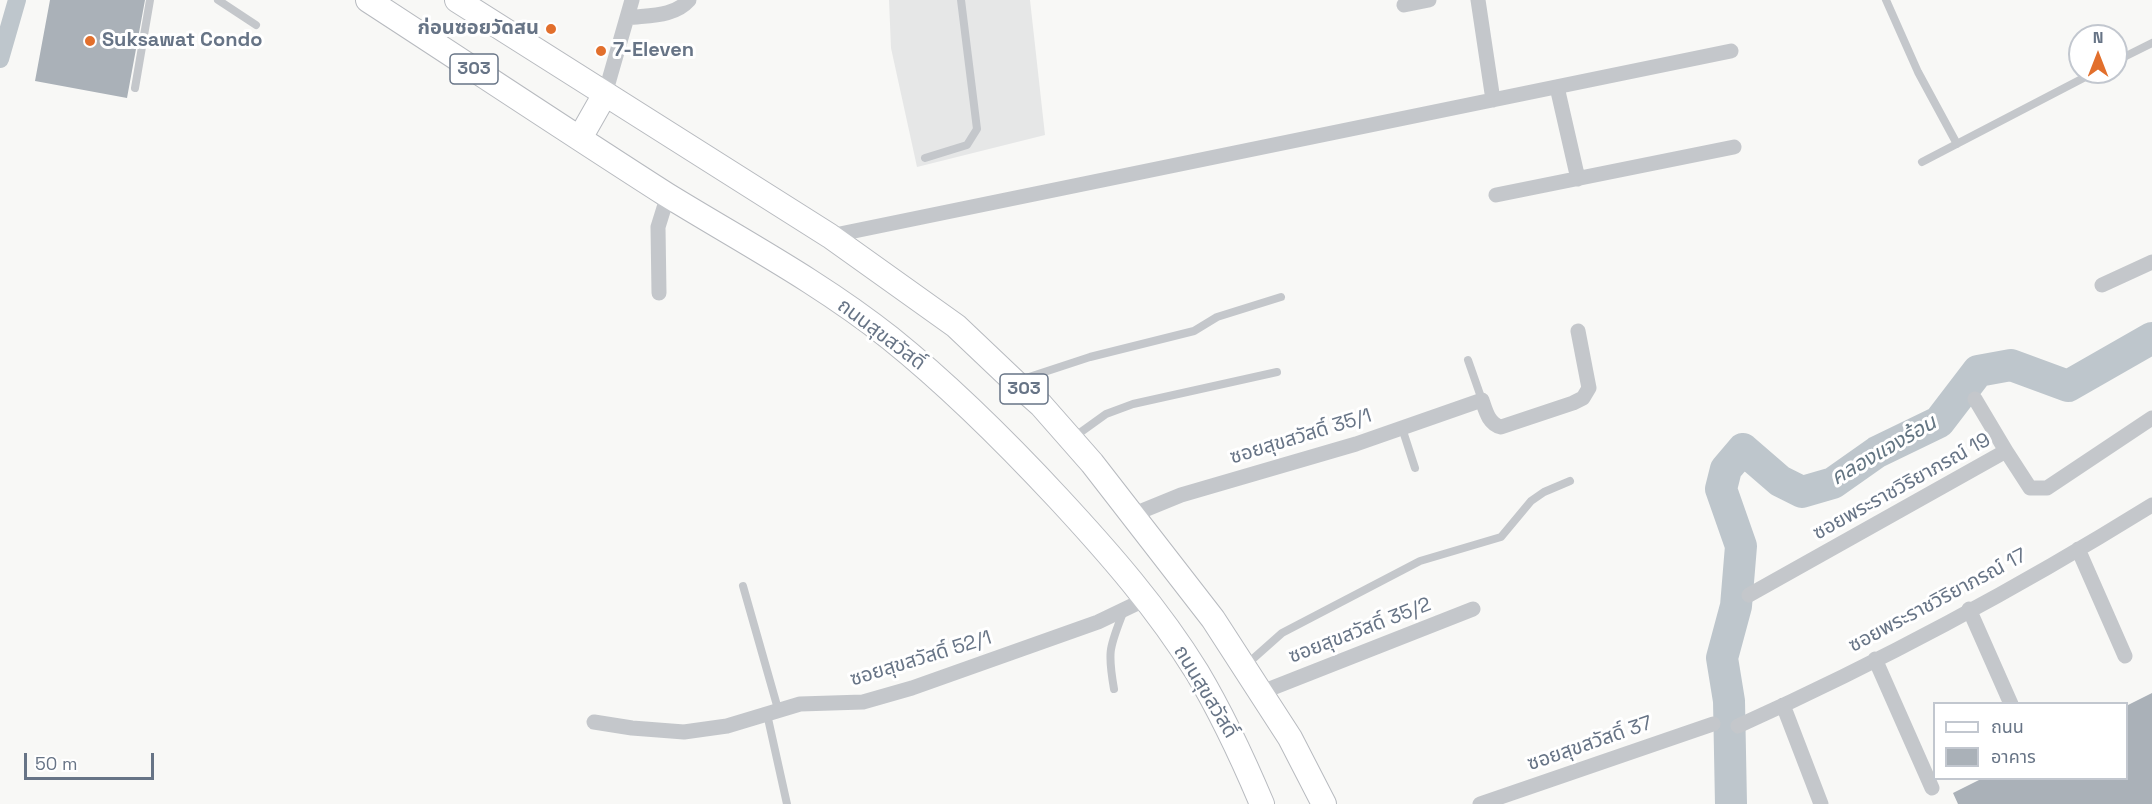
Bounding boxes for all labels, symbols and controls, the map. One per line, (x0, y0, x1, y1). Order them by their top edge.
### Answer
place label: ก่อนซอยวัดสน (417, 17, 539, 41)
marker: ก่อนซอยวัดสน (544, 22, 558, 36)
north arrow (2068, 24, 2128, 84)
text: N (2093, 27, 2103, 48)
place label: Suksawat Condo (102, 29, 263, 53)
marker: Suksawat Condo (83, 34, 97, 48)
place label: 7-Eleven (613, 39, 694, 63)
marker: 7-Eleven (594, 44, 608, 58)
road number: 303 (450, 54, 498, 84)
street label: ถนนสุขสวัสดิ์ (832, 294, 930, 376)
road number: 303 (1000, 374, 1048, 404)
street label: ซอยสุขสวัสดิ์ 35/1 (1227, 404, 1375, 470)
water label: คลองแจงร้อน (1827, 411, 1941, 491)
street label: ซอยพระราชวิริยาภรณ์ 19 (1809, 428, 1995, 546)
street label: ซอยพระราชวิริยาภรณ์ 17 (1845, 544, 2031, 658)
street label: ซอยสุขสวัสดิ์ 35/2 (1285, 593, 1435, 669)
street label: ซอยสุขสวัสดิ์ 52/1 (847, 626, 995, 692)
street label: ถนนสุขสวัสดิ์ (1168, 641, 1242, 743)
legend (1933, 702, 2128, 780)
street label: ซอยสุขสวัสดิ์ 37 (1524, 711, 1656, 777)
text: ถนน (1991, 715, 2024, 738)
scale bar (27, 741, 158, 779)
text: อาคาร (1991, 745, 2036, 768)
text: 50 m (35, 752, 77, 775)

